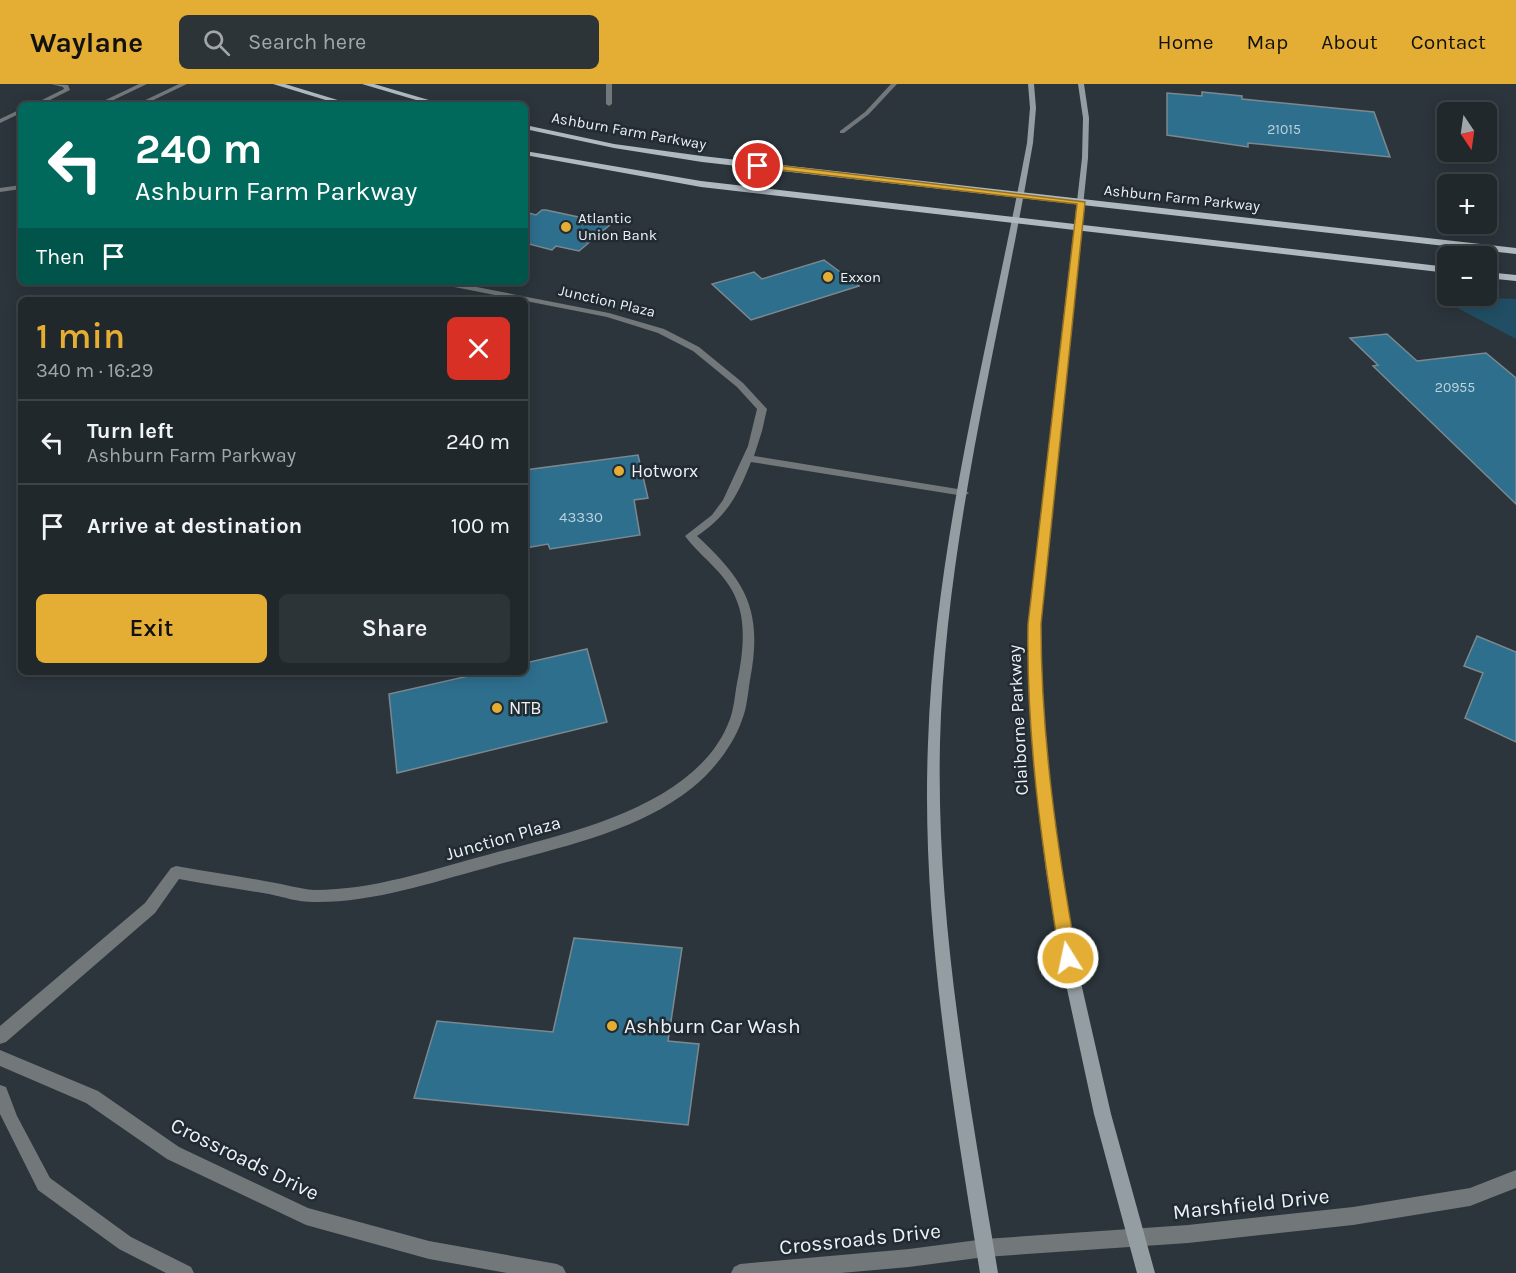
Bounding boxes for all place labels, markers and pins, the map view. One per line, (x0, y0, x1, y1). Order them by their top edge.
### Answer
pin (732, 140, 783, 191)
place label: Atlantic Union Bank (578, 209, 657, 244)
marker: Atlantic Union Bank (559, 220, 573, 234)
place label: Exxon (840, 268, 881, 286)
marker: Exxon (821, 270, 835, 284)
place label: Hotworx (631, 460, 698, 482)
marker: Hotworx (612, 464, 626, 478)
place label: NTB (509, 697, 542, 719)
marker: NTB (490, 701, 504, 715)
place label: Ashburn Car Wash (624, 1014, 801, 1038)
marker: Ashburn Car Wash (605, 1019, 619, 1033)

